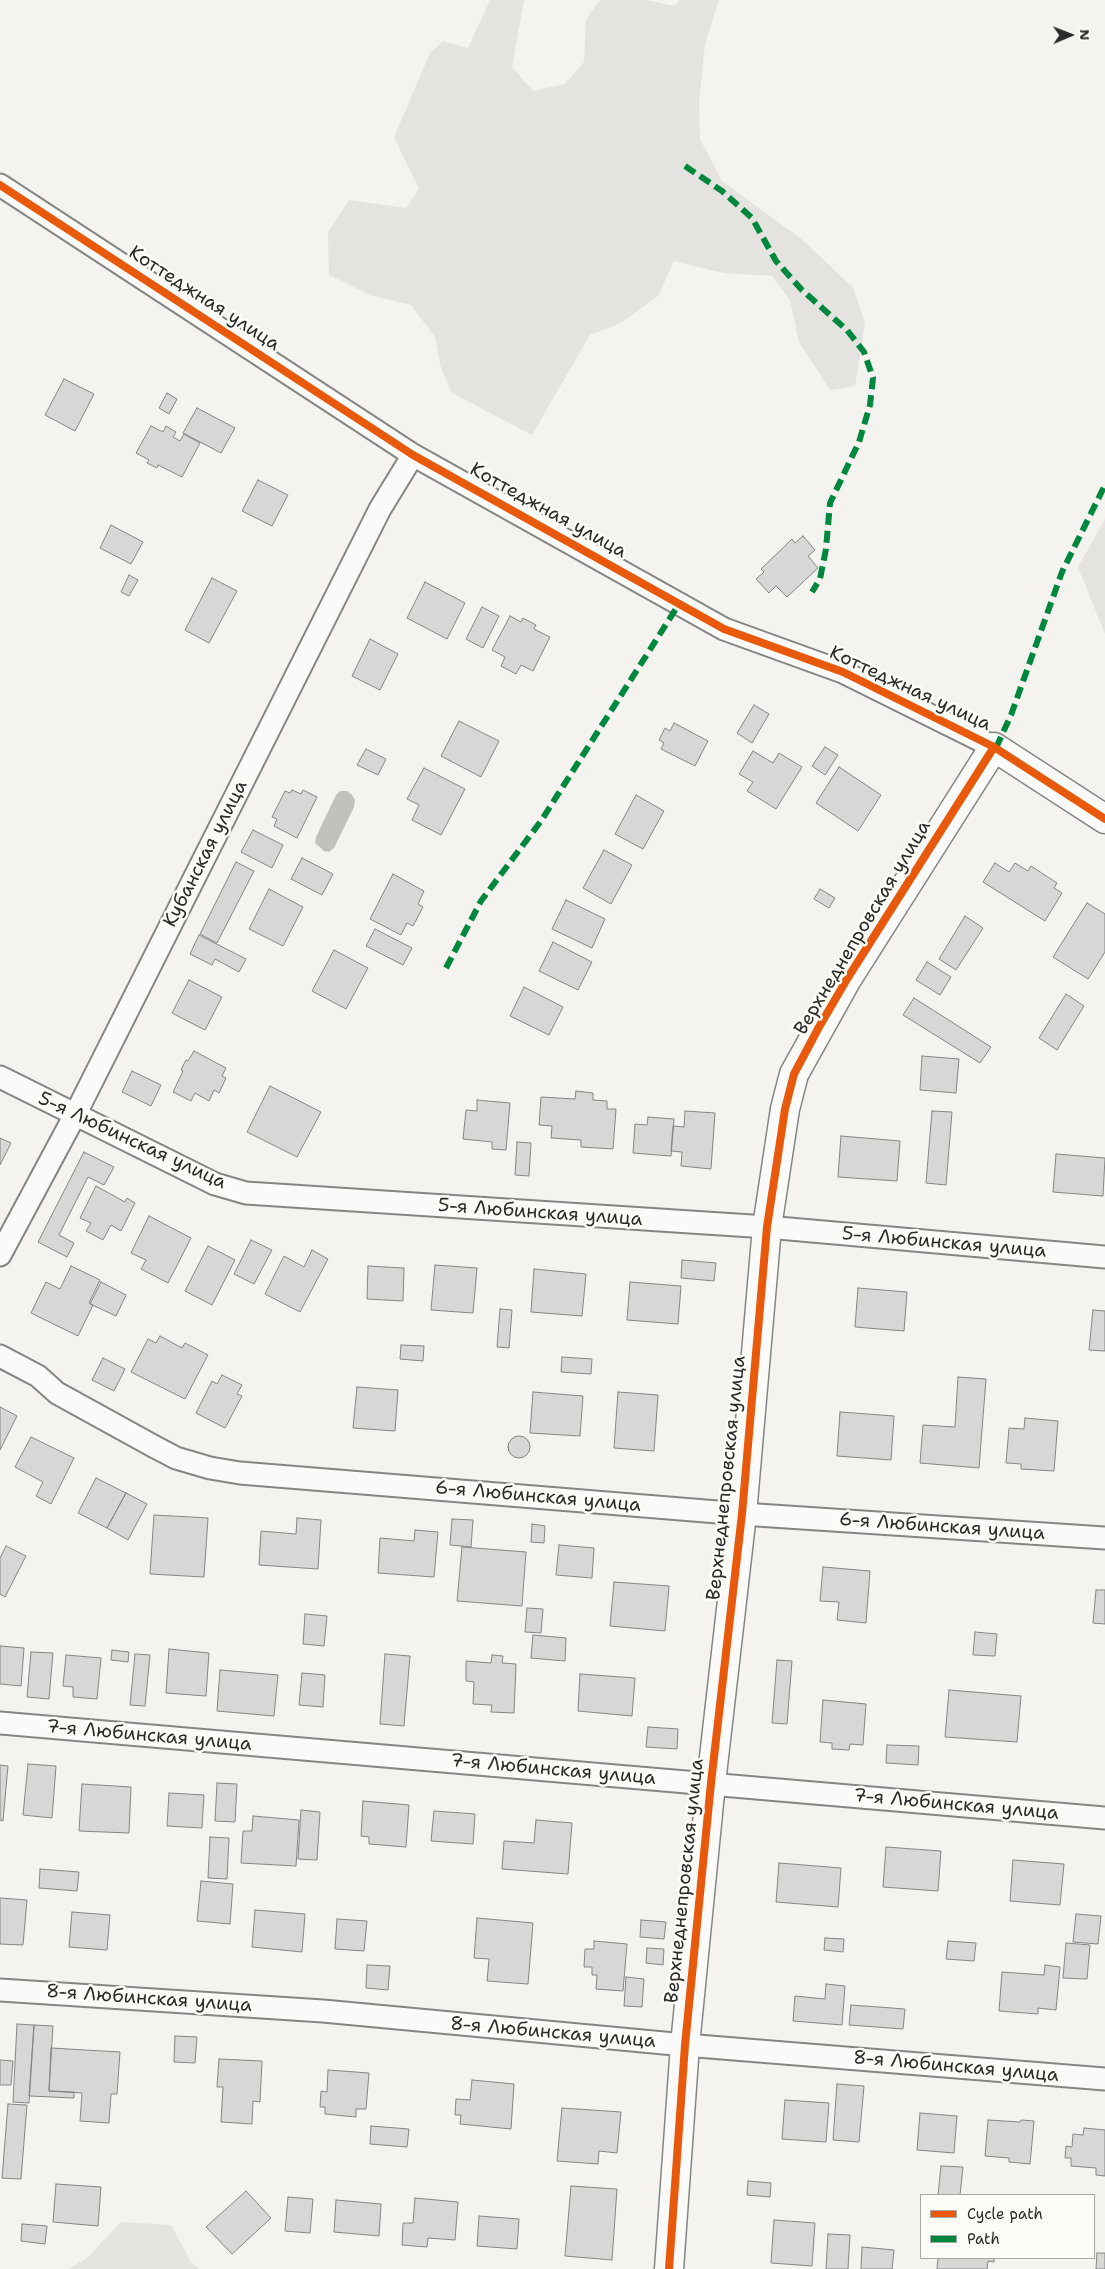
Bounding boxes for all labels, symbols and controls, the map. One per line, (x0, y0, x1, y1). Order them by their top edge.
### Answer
north arrow (1045, 10, 1095, 60)
text: N (1076, 29, 1094, 40)
street label: Коттеджная улица (124, 242, 284, 356)
street label: Коттеджная улица (466, 458, 630, 564)
street label: Коттеджная улица (826, 642, 994, 736)
street label: Кубанская улица (159, 777, 253, 931)
street label: Верхнеднепровская улица (790, 817, 936, 1039)
street label: 5-я Любинская улица (34, 1087, 230, 1195)
street label: 5-я Любинская улица (437, 1194, 643, 1232)
street label: 5-я Любинская улица (841, 1223, 1047, 1263)
street label: Верхнеднепровская улица (703, 1355, 751, 1601)
street label: 6-я Любинская улица (434, 1477, 642, 1517)
street label: 6-я Любинская улица (838, 1508, 1046, 1546)
street label: 7-я Любинская улица (45, 1716, 253, 1756)
street label: 7-я Любинская улица (449, 1750, 657, 1790)
street label: Верхнеднепровская улица (661, 1758, 709, 2004)
street label: 7-я Любинская улица (852, 1785, 1060, 1825)
street label: 8-я Любинская улица (45, 1980, 253, 2018)
street label: 8-я Любинская улица (449, 2013, 657, 2053)
street label: 8-я Любинская улица (852, 2047, 1060, 2087)
legend (920, 2194, 1095, 2259)
text: Cycle path (967, 2204, 1043, 2224)
text: Path (967, 2229, 1000, 2249)

